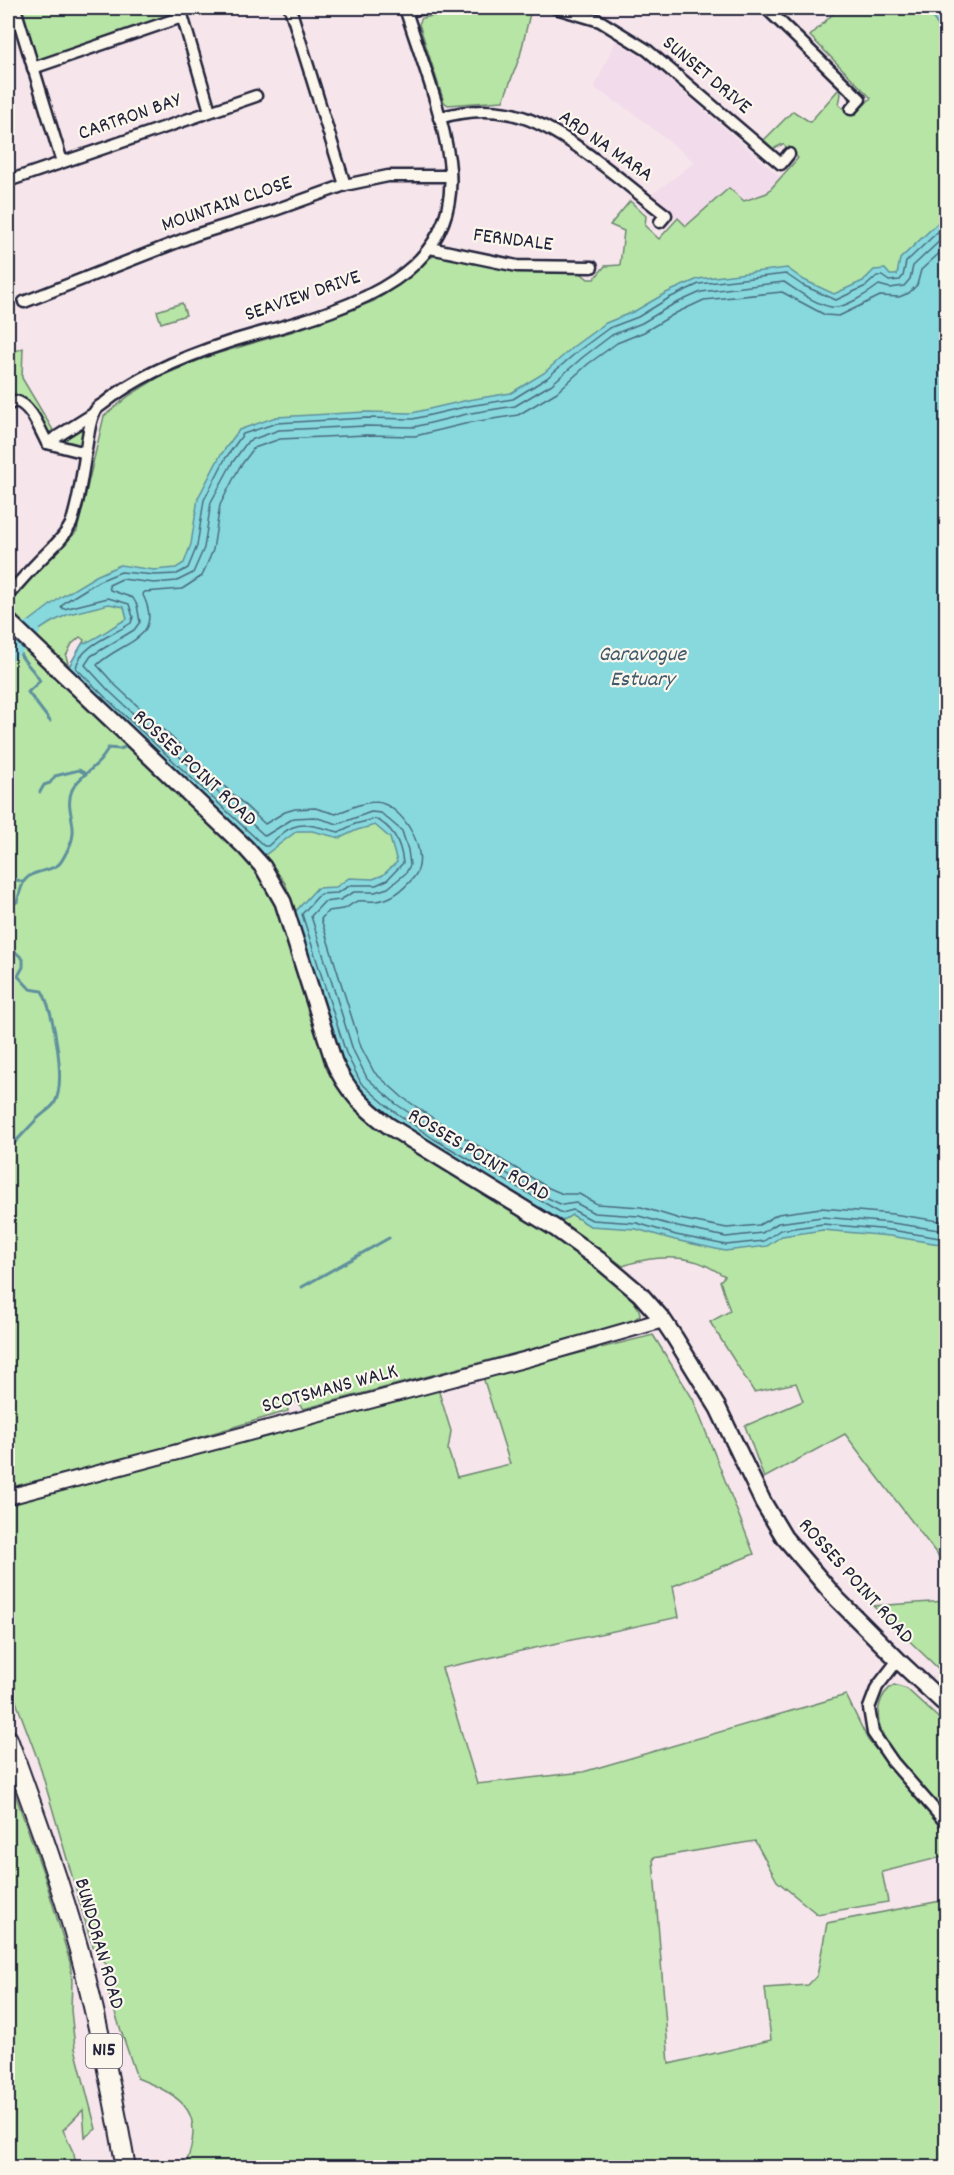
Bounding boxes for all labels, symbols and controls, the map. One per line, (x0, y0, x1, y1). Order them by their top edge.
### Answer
street label: SUNSET DRIVE (655, 29, 758, 123)
street label: CARTRON BAY (75, 86, 187, 150)
street label: ARD NA MARA (552, 103, 658, 191)
street label: MOUNTAIN CLOSE (158, 168, 297, 241)
street label: FERNDALE (472, 221, 555, 261)
street label: SEAVIEW DRIVE (241, 263, 365, 331)
water label: Garavogue Estuary (598, 640, 687, 696)
street label: ROSSES POINT ROAD (125, 703, 263, 835)
street label: ROSSES POINT ROAD (401, 1102, 555, 1210)
street label: SCOTSMANS WALK (259, 1357, 401, 1423)
street label: ROSSES POINT ROAD (790, 1512, 920, 1652)
street label: BUNDORAN ROAD (65, 1875, 131, 2013)
road number: N15 (86, 2034, 122, 2068)

